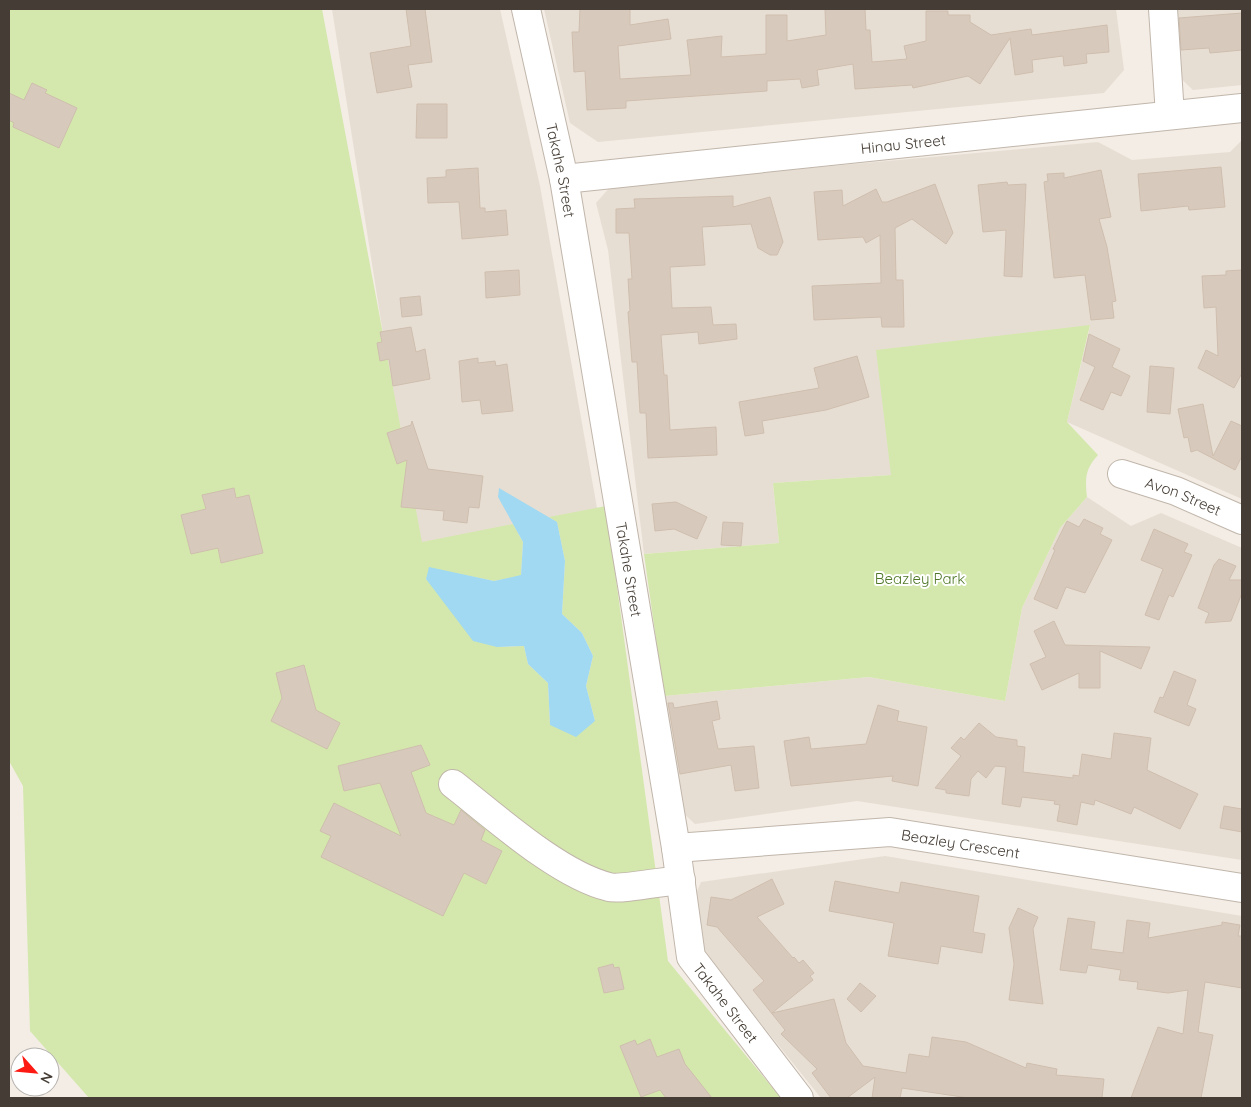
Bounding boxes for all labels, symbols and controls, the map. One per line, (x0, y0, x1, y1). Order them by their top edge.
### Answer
street label: Takahe Street (542, 121, 580, 219)
street label: Hinau Street (860, 130, 947, 157)
street label: Avon Street (1143, 472, 1224, 519)
street label: Takahe Street (612, 521, 647, 618)
park label: Beazley Park (875, 569, 965, 588)
street label: Beazley Crescent (900, 824, 1021, 862)
street label: Takahe Street (689, 959, 763, 1046)
north arrow (10, 1047, 60, 1097)
text: N (36, 1069, 57, 1087)

